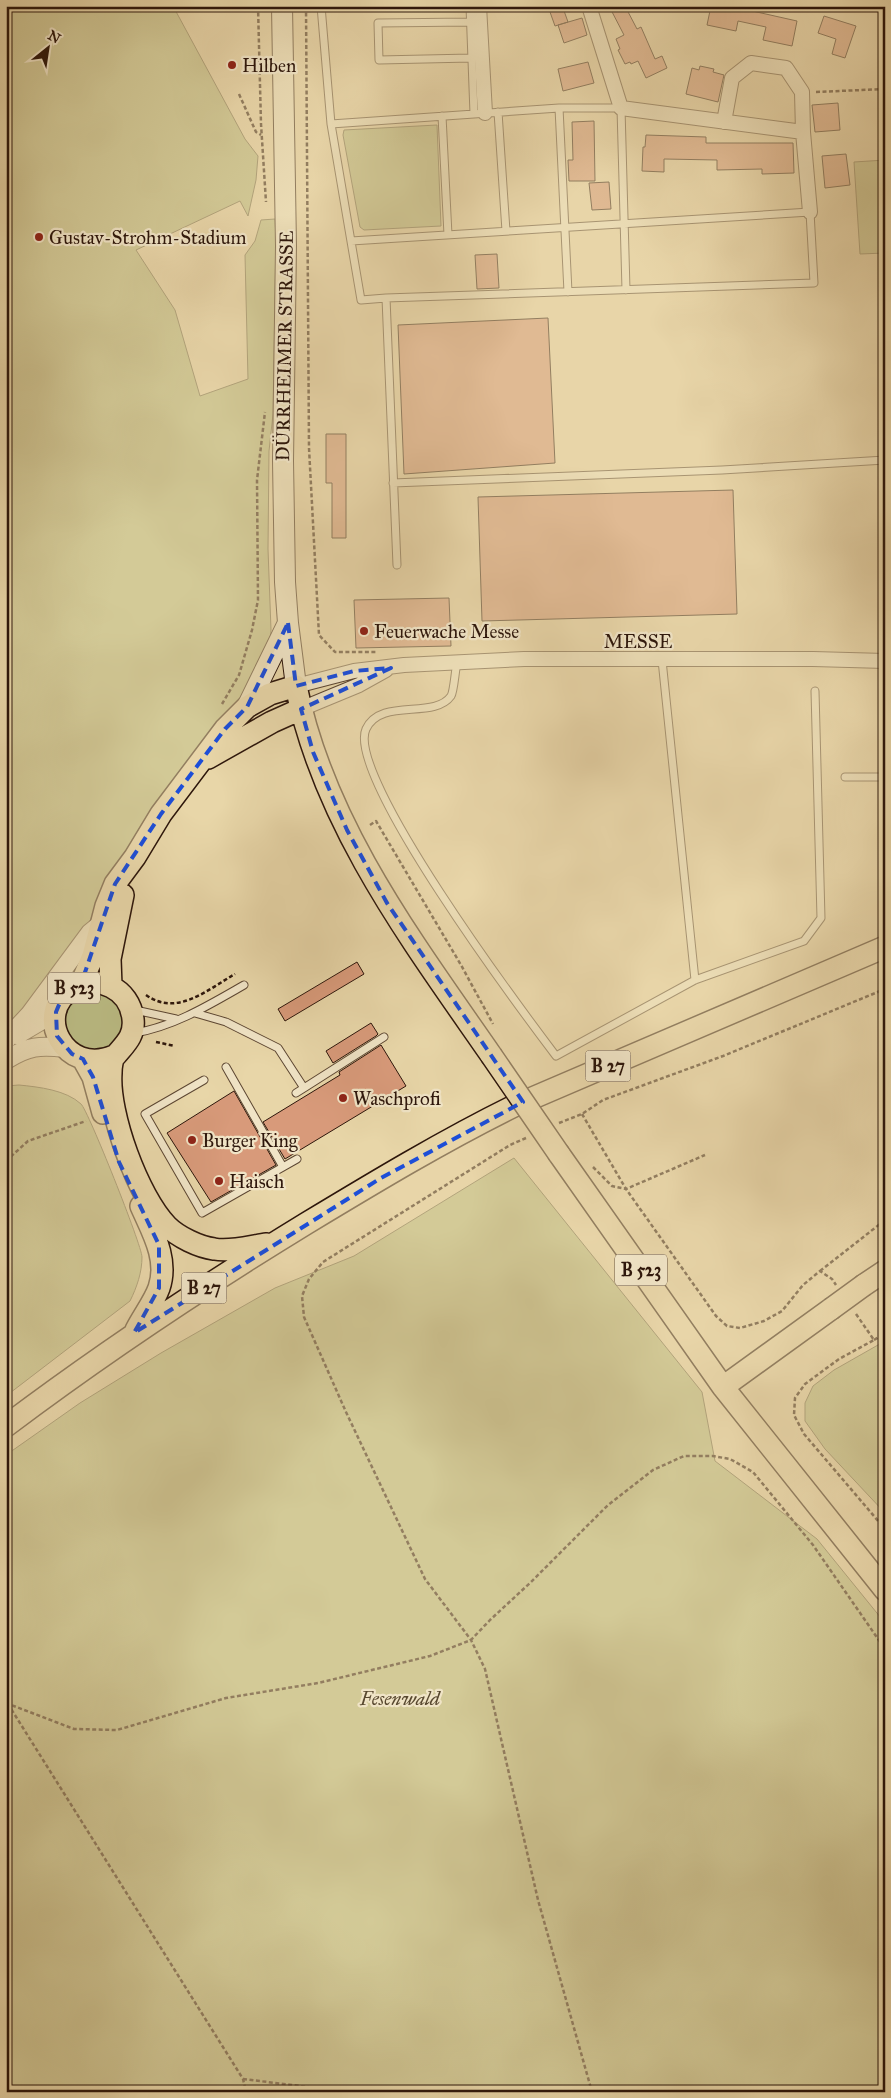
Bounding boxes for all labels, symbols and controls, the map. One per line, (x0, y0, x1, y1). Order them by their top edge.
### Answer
north arrow (22, 22, 72, 72)
text: N (45, 27, 64, 48)
place label: Hilben (242, 54, 296, 77)
marker: Hilben (226, 59, 238, 71)
place label: Gustav-Strohm-Stadium (49, 226, 247, 249)
street label: DÜRRHEIMER STRASSE (271, 230, 298, 462)
marker: Gustav-Strohm-Stadium (33, 231, 45, 243)
place label: Feuerwache Messe (374, 620, 519, 643)
marker: Feuerwache Messe (358, 625, 370, 637)
street label: MESSE (604, 630, 673, 653)
road number: B 523 (48, 972, 100, 1004)
road number: B 27 (586, 1050, 630, 1082)
place label: Waschprofi (353, 1087, 441, 1110)
marker: Waschprofi (337, 1092, 349, 1104)
place label: Burger King (202, 1129, 298, 1153)
marker: Burger King (186, 1134, 198, 1146)
place label: Haisch (229, 1170, 285, 1193)
marker: Haisch (213, 1175, 225, 1187)
road number: B 523 (615, 1254, 667, 1286)
road number: B 27 (182, 1273, 226, 1304)
park label: Fesenwald (359, 1687, 441, 1710)

